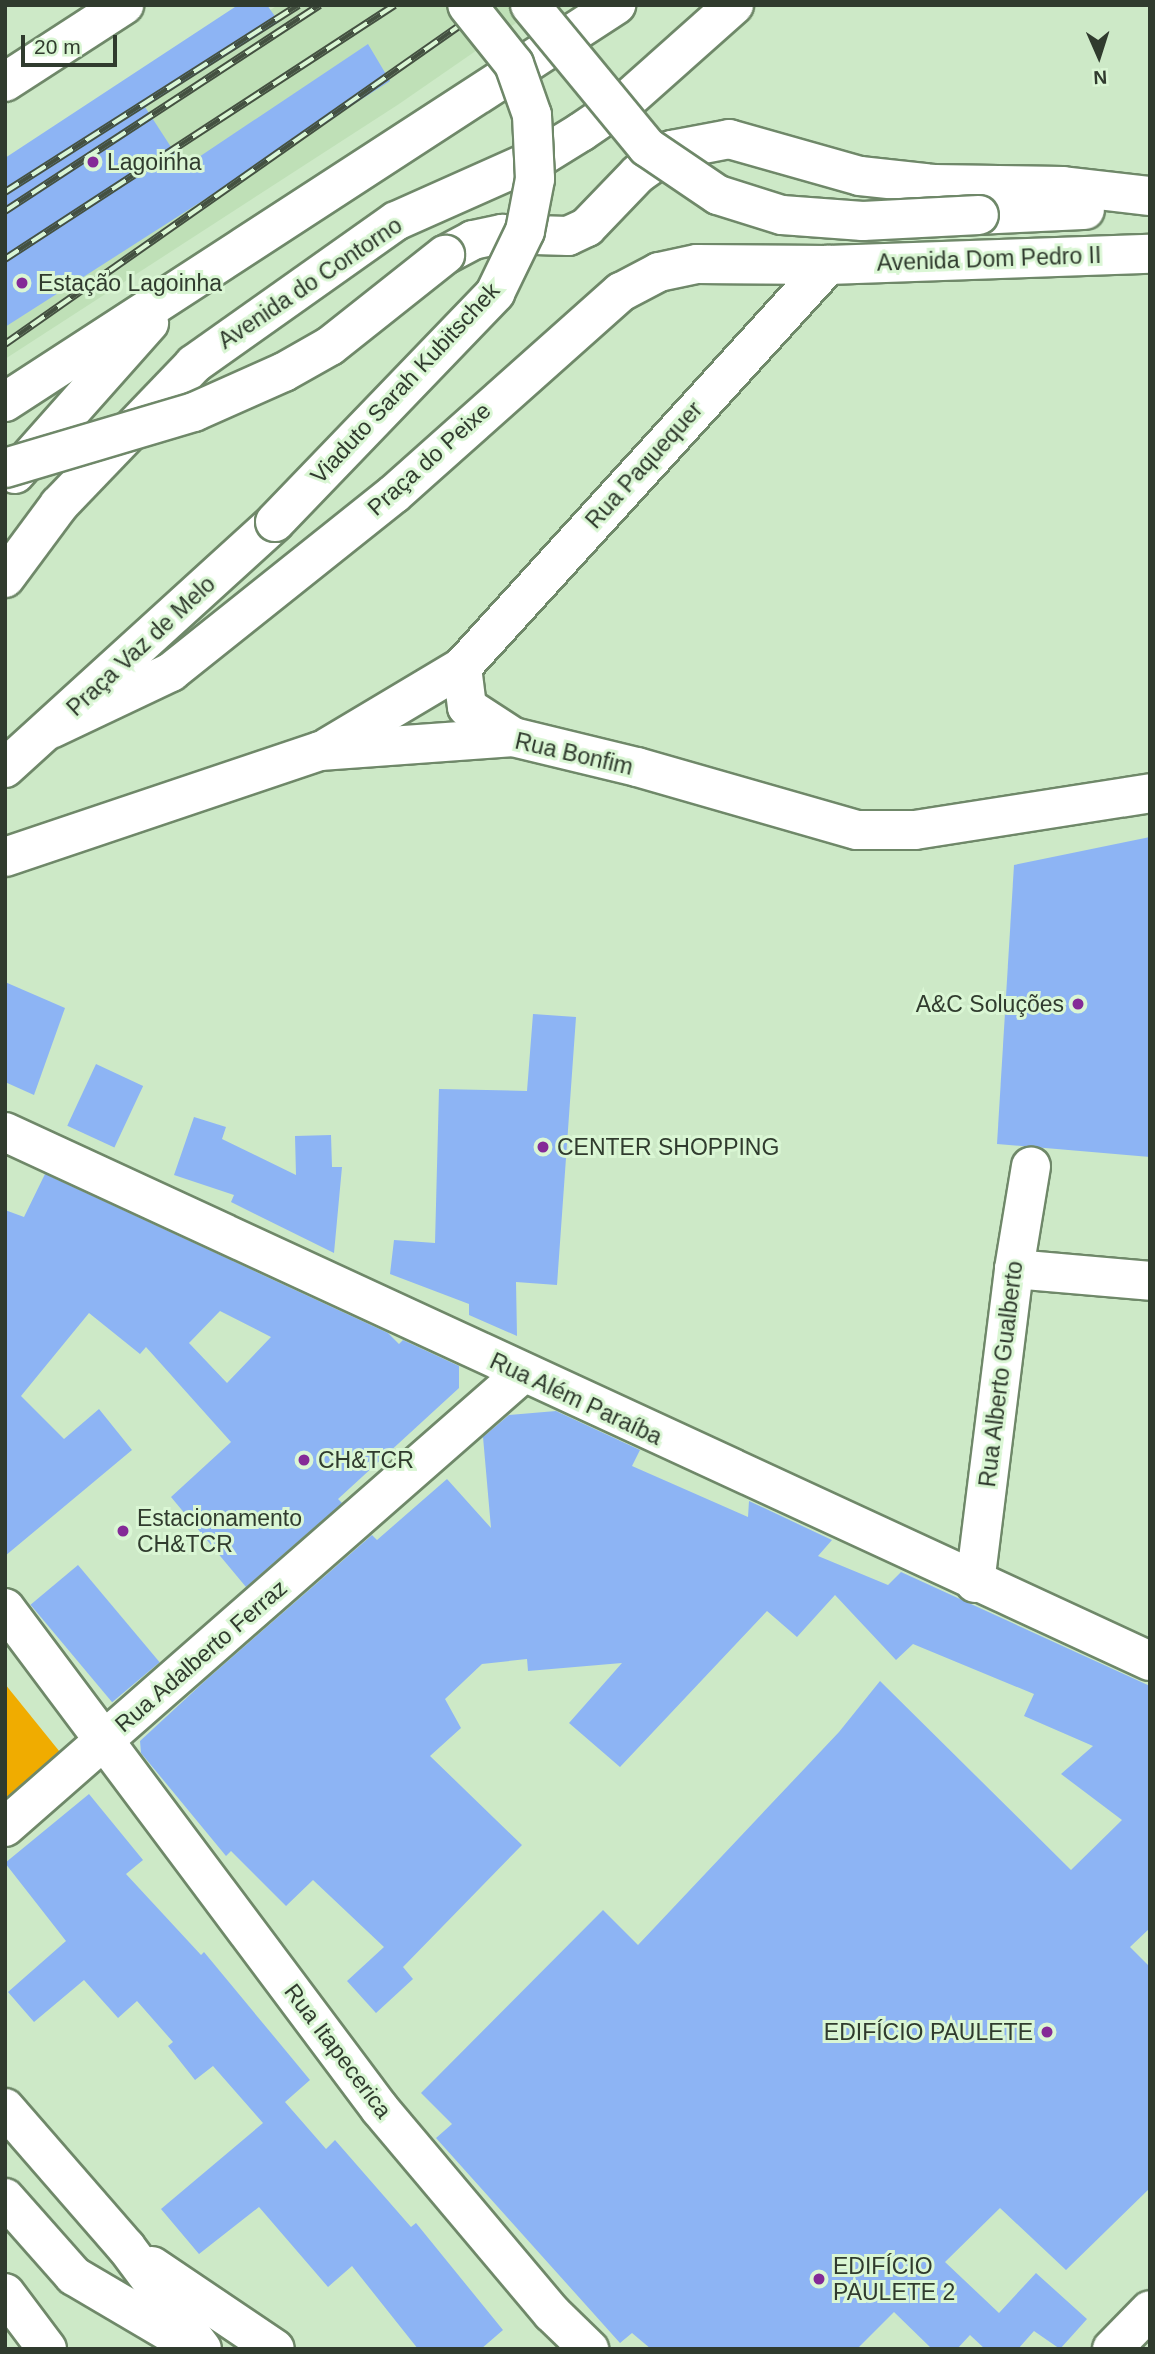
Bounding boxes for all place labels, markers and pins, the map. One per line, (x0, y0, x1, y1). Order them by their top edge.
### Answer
place label: Lagoinha (107, 148, 202, 176)
marker: Lagoinha (85, 154, 101, 170)
place label: Estação Lagoinha (38, 269, 222, 297)
marker: Estação Lagoinha (12, 273, 32, 293)
place label: A&C Soluções (916, 990, 1064, 1018)
marker: A&C Soluções (1070, 996, 1086, 1012)
place label: CENTER SHOPPING (557, 1133, 779, 1161)
marker: CENTER SHOPPING (535, 1139, 551, 1155)
place label: CH&TCR (318, 1446, 414, 1474)
marker: CH&TCR (296, 1452, 312, 1468)
place label: Estacionamento CH&TCR (137, 1504, 302, 1558)
marker: Estacionamento CH&TCR (115, 1523, 131, 1539)
place label: EDIFÍCIO PAULETE (824, 2018, 1033, 2046)
marker: EDIFÍCIO PAULETE (1039, 2024, 1055, 2040)
place label: EDIFÍCIO PAULETE 2 (833, 2252, 955, 2306)
marker: EDIFÍCIO PAULETE 2 (811, 2271, 827, 2287)

